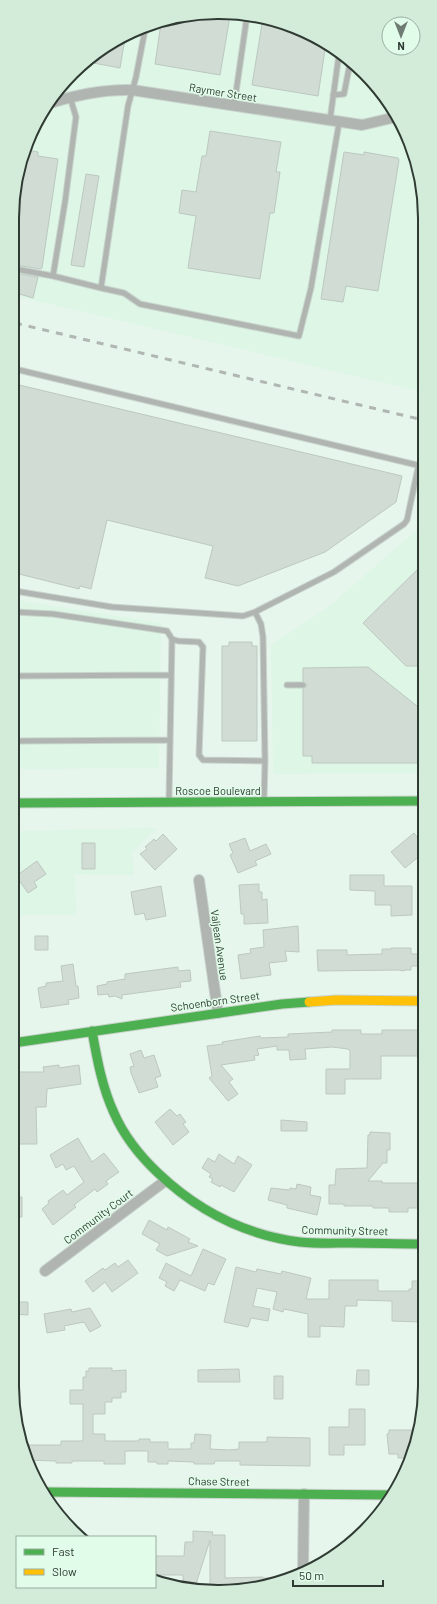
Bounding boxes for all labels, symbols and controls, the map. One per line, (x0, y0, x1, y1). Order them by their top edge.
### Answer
north arrow (381, 16, 421, 56)
text: N (397, 40, 405, 53)
street label: Raymer Street (188, 80, 258, 104)
street label: Roscoe Boulevard (175, 784, 261, 797)
street label: Valjean Avenue (209, 909, 231, 981)
street label: Schoenborn Street (170, 988, 260, 1014)
street label: Community Court (61, 1186, 135, 1246)
street label: Community Street (301, 1223, 389, 1237)
street label: Chase Street (188, 1474, 250, 1488)
legend (16, 1536, 156, 1588)
text: Fast (52, 1544, 75, 1558)
scale bar (293, 1562, 383, 1588)
text: Slow (52, 1564, 77, 1578)
text: 50 m (299, 1568, 324, 1582)

